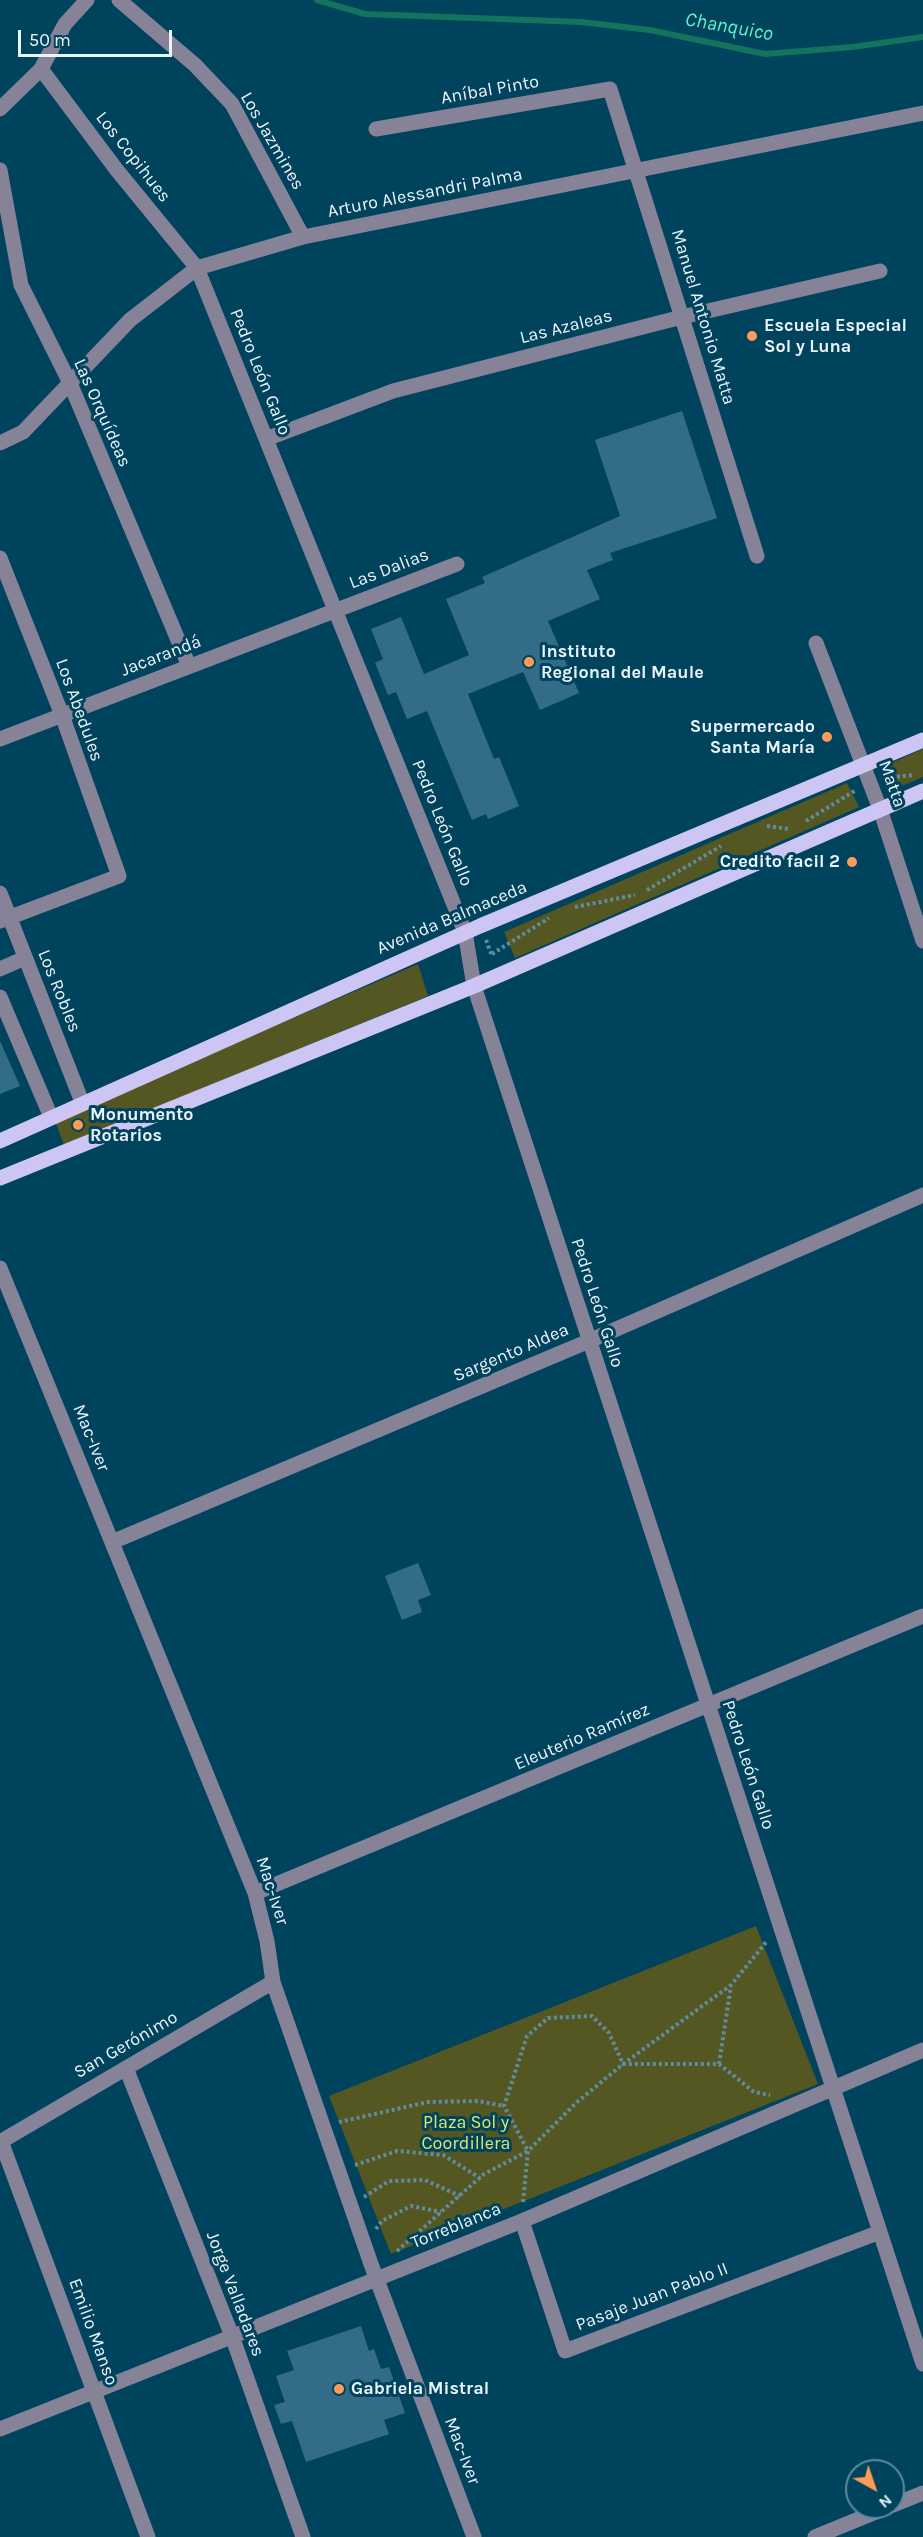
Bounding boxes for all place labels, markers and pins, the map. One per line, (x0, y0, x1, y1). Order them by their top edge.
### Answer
place label: Escuela Especial Sol y Luna (764, 315, 907, 358)
marker: Escuela Especial Sol y Luna (745, 329, 759, 343)
place label: Instituto Regional del Maule (541, 641, 704, 684)
marker: Instituto Regional del Maule (522, 655, 536, 669)
place label: Supermercado Santa María (690, 716, 815, 758)
marker: Supermercado Santa María (820, 730, 834, 744)
place label: Credito facil 2 (720, 851, 840, 873)
marker: Credito facil 2 (845, 855, 859, 869)
place label: Monumento Rotarios (90, 1104, 194, 1146)
marker: Monumento Rotarios (71, 1118, 85, 1132)
place label: Gabriela Mistral (351, 2378, 489, 2400)
marker: Gabriela Mistral (332, 2382, 346, 2396)

